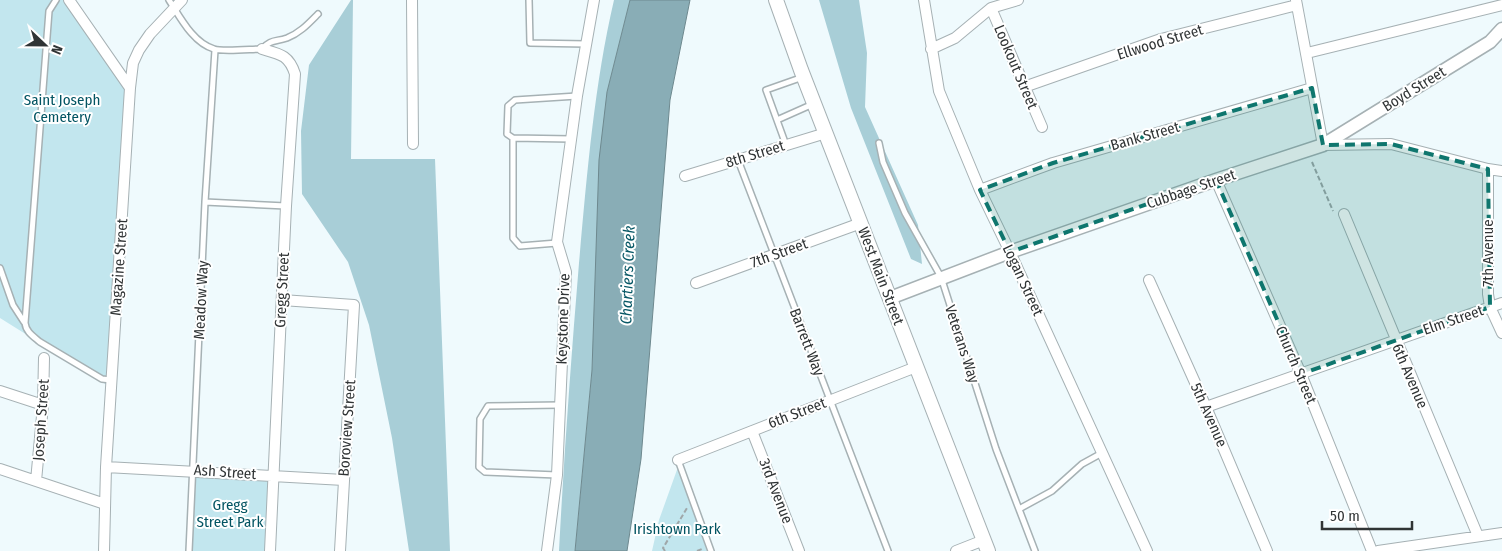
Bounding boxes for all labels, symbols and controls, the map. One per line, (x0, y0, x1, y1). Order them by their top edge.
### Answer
north arrow (20, 20, 70, 70)
street label: Ellwood Street (1115, 20, 1205, 64)
street label: Lookout Street (990, 22, 1042, 112)
text: N (47, 43, 66, 57)
street label: Boyd Street (1379, 62, 1449, 115)
park label: Saint Joseph Cemetery (24, 91, 100, 126)
street label: Bank Street (1108, 118, 1182, 154)
street label: 8th Street (723, 136, 787, 171)
street label: Cubbage Street (1144, 165, 1238, 213)
street label: Magazine Street (107, 218, 131, 316)
street label: 7th Avenue (1479, 219, 1497, 287)
street label: West Main Street (854, 224, 908, 328)
water label: Chartiers Creek (616, 225, 639, 325)
street label: 7th Street (748, 234, 810, 272)
street label: Logan Street (999, 241, 1047, 319)
street label: Gregg Street (271, 252, 293, 328)
street label: Meadow Way (190, 260, 212, 340)
street label: Keystone Drive (552, 273, 574, 365)
street label: Elm Street (1420, 301, 1486, 339)
street label: Veterans Way (941, 303, 983, 386)
street label: Barrett Way (786, 306, 828, 379)
street label: Church Street (1272, 323, 1320, 407)
street label: 6th Avenue (1388, 341, 1432, 411)
street label: Joseph Street (29, 378, 53, 462)
street label: Boroview Street (335, 379, 359, 477)
street label: 5th Avenue (1187, 380, 1231, 450)
street label: 6th Street (765, 394, 829, 432)
street label: 3rd Avenue (755, 456, 797, 526)
street label: Ash Street (193, 461, 257, 483)
park label: Gregg Street Park (196, 496, 264, 531)
scale bar (1322, 498, 1412, 530)
text: 50 m (1330, 507, 1360, 525)
park label: Irishtown Park (633, 520, 721, 538)

